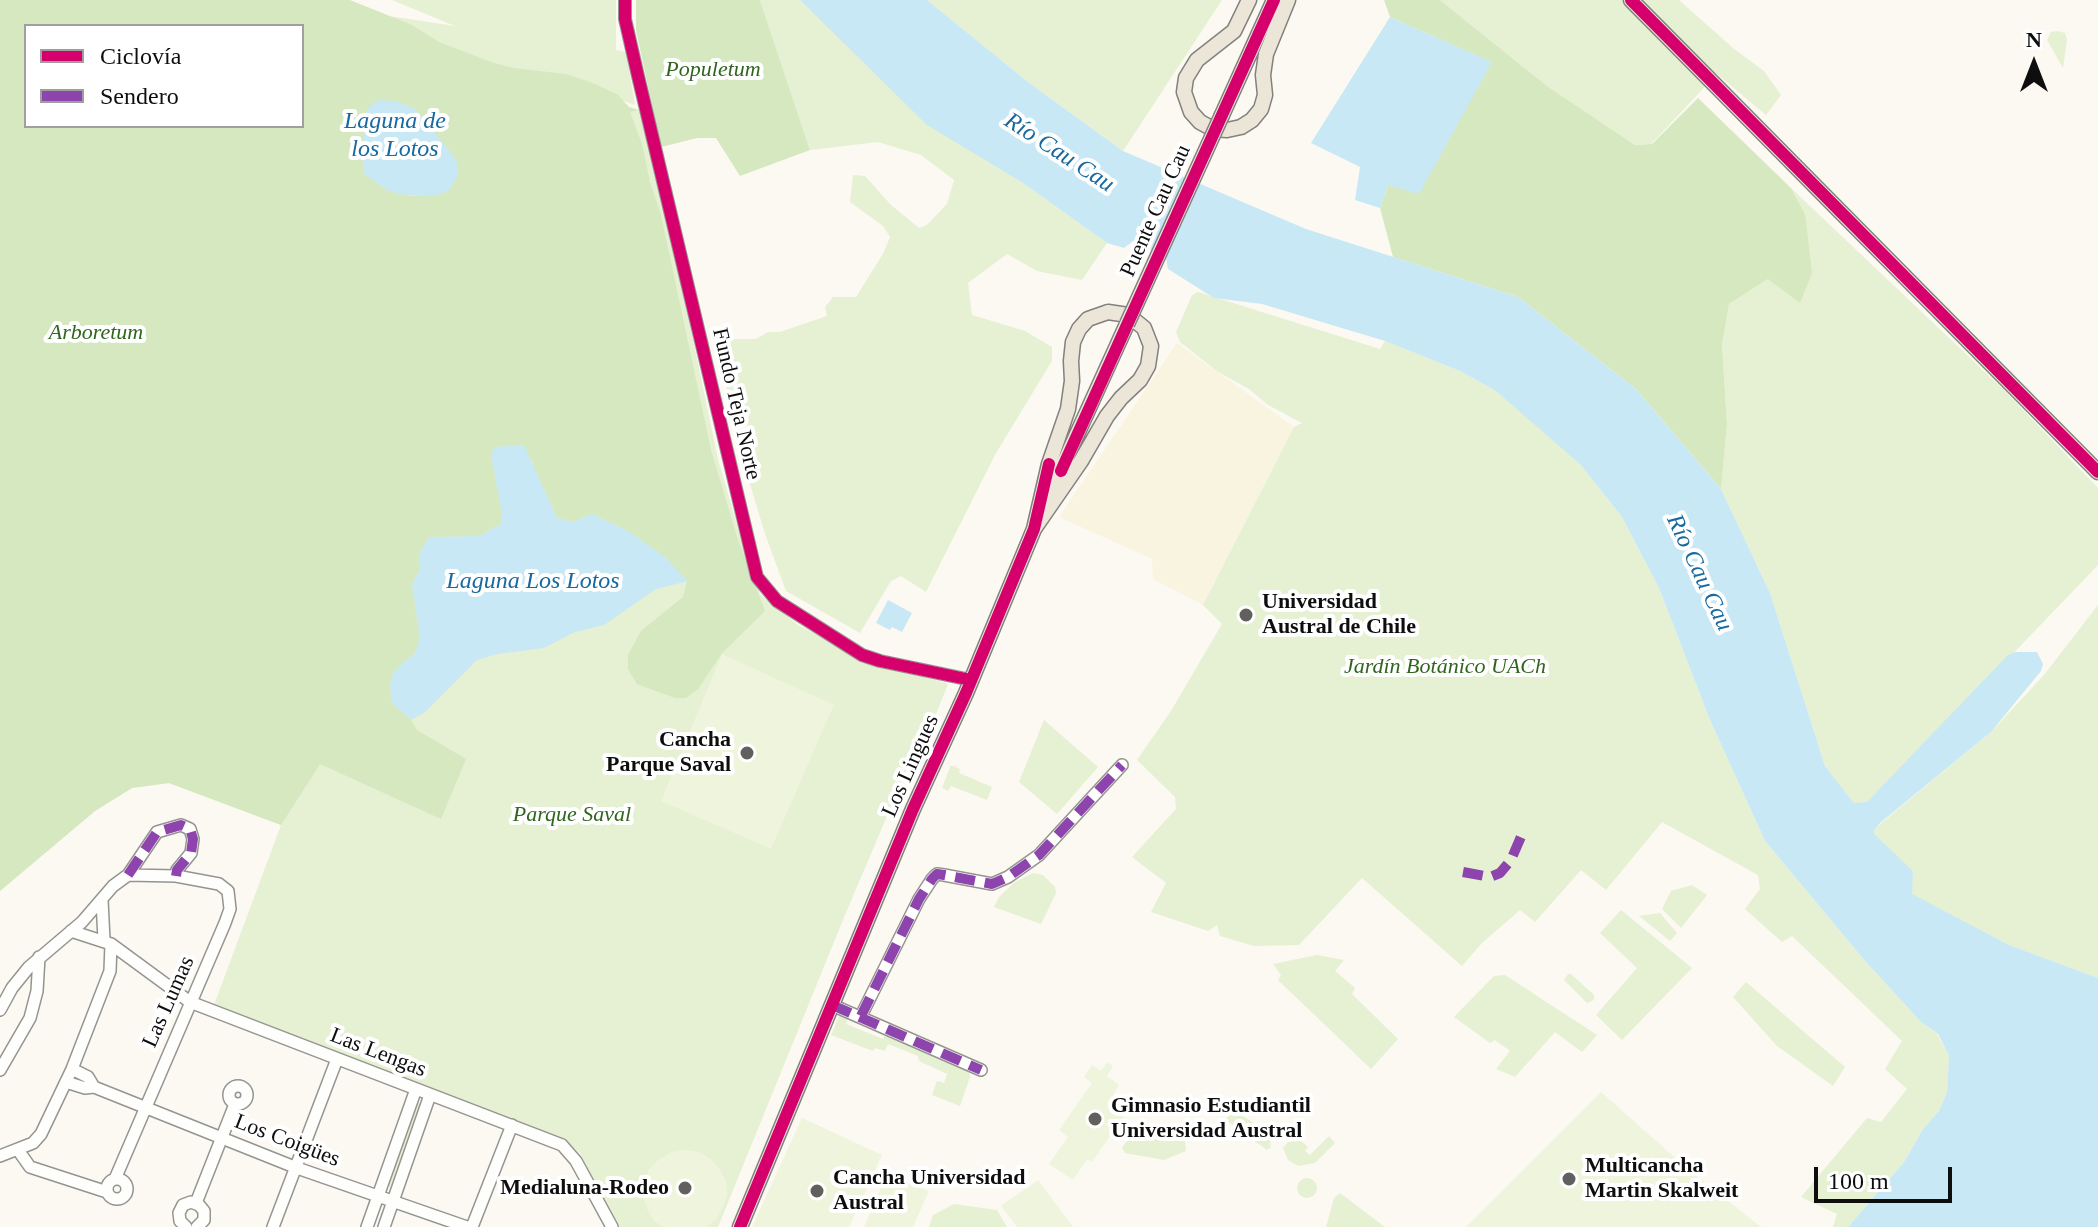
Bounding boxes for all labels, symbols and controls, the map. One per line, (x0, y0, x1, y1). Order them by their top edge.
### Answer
legend (24, 24, 304, 128)
north arrow (1994, 24, 2074, 104)
text: N (2026, 27, 2042, 52)
text: Ciclovía (100, 43, 181, 69)
park label: Populetum (665, 57, 761, 83)
text: Sendero (100, 83, 179, 109)
water label: Río Cau Cau (999, 107, 1119, 199)
water label: Laguna de los Lotos (344, 108, 446, 164)
street label: Puente Cau Cau (1115, 141, 1197, 281)
park label: Arboretum (49, 320, 143, 346)
street label: Fundo Teja Norte (706, 326, 766, 482)
water label: Río Cau Cau (1659, 510, 1739, 636)
water label: Laguna Los Lotos (446, 568, 620, 596)
place label: Universidad Austral de Chile (1262, 589, 1416, 640)
marker: Universidad Austral de Chile (1237, 606, 1255, 624)
park label: Jardín Botánico UACh (1344, 654, 1546, 680)
street label: Los Lingues (877, 711, 945, 821)
place label: Cancha Parque Saval (606, 727, 731, 778)
marker: Cancha Parque Saval (738, 744, 756, 762)
park label: Parque Saval (513, 802, 631, 828)
street label: Las Lumas (137, 952, 201, 1052)
street label: Las Lengas (326, 1023, 430, 1083)
place label: Gimnasio Estudiantil Universidad Austral (1111, 1093, 1311, 1144)
street label: Los Coigües (231, 1109, 343, 1173)
marker: Gimnasio Estudiantil Universidad Austral (1086, 1110, 1104, 1128)
scale bar (1818, 1151, 1956, 1201)
place label: Multicancha Martin Skalweit (1585, 1153, 1738, 1204)
place label: Cancha Universidad Austral (833, 1165, 1026, 1216)
text: 100 m (1828, 1168, 1889, 1194)
marker: Multicancha Martin Skalweit (1560, 1170, 1578, 1188)
place label: Medialuna-Rodeo (500, 1175, 669, 1201)
marker: Medialuna-Rodeo (676, 1179, 694, 1197)
marker: Cancha Universidad Austral (808, 1182, 826, 1200)

